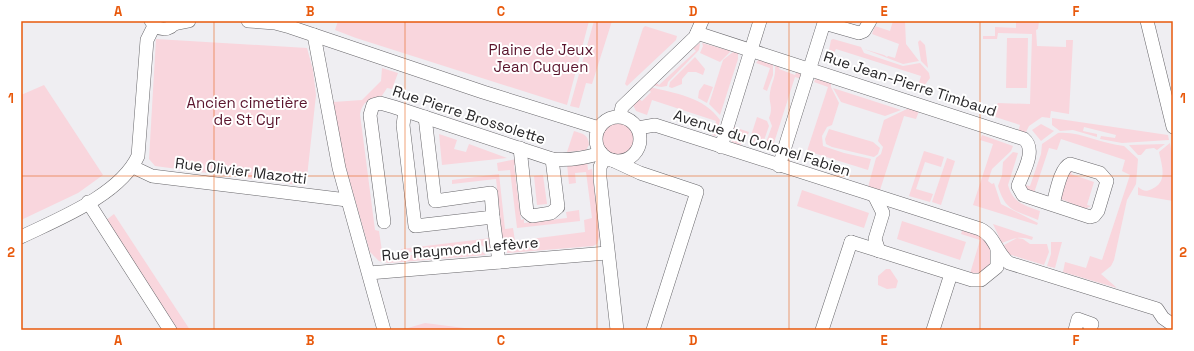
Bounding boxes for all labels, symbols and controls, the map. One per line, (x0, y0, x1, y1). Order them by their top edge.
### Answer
text: A (114, 3, 123, 20)
text: B (306, 3, 315, 20)
text: C (497, 3, 505, 20)
text: D (689, 3, 698, 20)
text: E (880, 3, 888, 20)
text: F (1073, 3, 1080, 20)
park label: Plaine de Jeux Jean Cuguen (489, 40, 593, 76)
street label: Rue Jean-Pierre Timbaud (821, 47, 999, 120)
street label: Rue Pierre Brossolette (390, 81, 548, 148)
text: 1 (8, 90, 14, 107)
text: 1 (1180, 90, 1186, 107)
park label: Ancien cimetière de St Cyr (186, 93, 308, 129)
street label: Avenue du Colonel Fabien (671, 105, 853, 180)
street label: Rue Olivier Mazotti (174, 153, 308, 188)
street label: Rue Raymond Lefèvre (381, 232, 539, 265)
text: 2 (7, 244, 15, 261)
text: 2 (1179, 244, 1187, 261)
text: A (114, 332, 123, 349)
text: B (306, 332, 315, 349)
text: C (497, 332, 505, 349)
text: D (689, 332, 698, 349)
text: E (880, 332, 888, 349)
text: F (1073, 332, 1080, 349)

